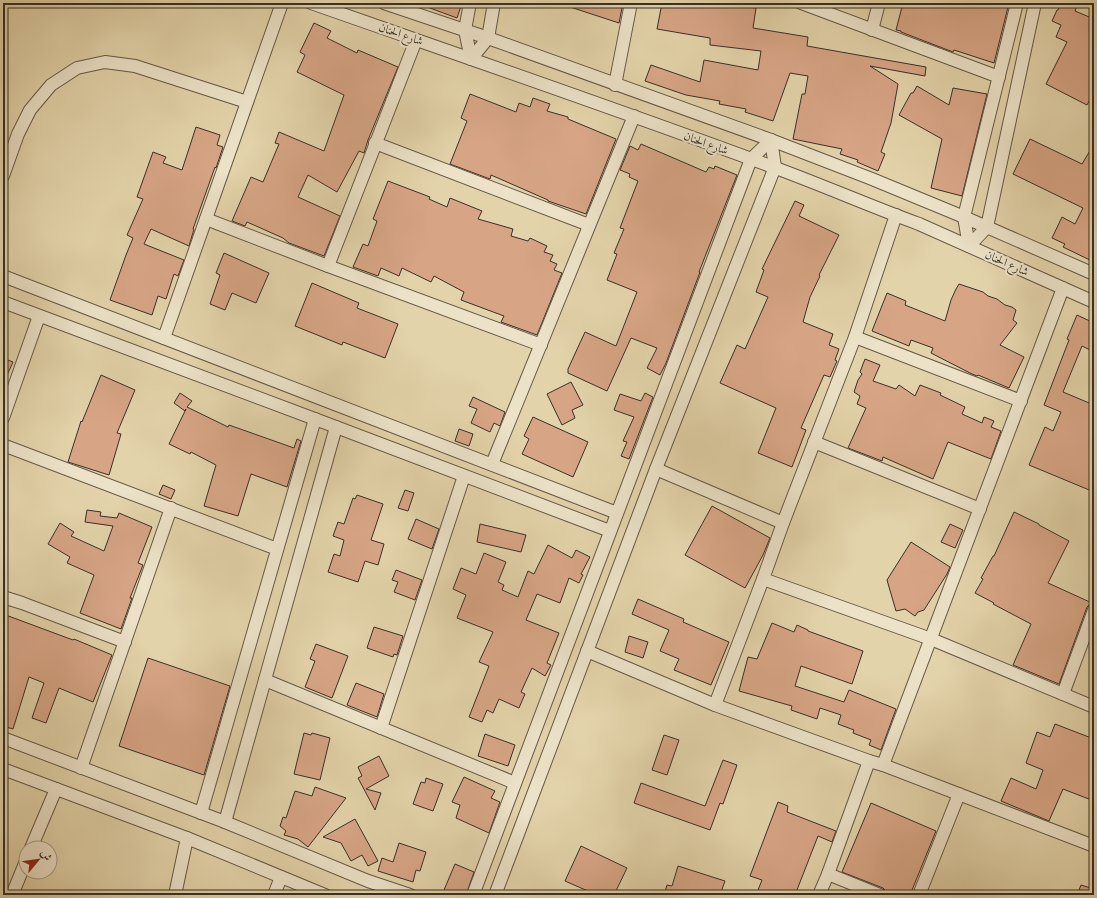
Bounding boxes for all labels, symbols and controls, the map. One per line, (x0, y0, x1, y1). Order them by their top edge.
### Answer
street label: شارع الحنان (376, 20, 425, 52)
street label: شارع الحنان (681, 129, 730, 161)
street label: شارع الحنان (981, 247, 1031, 283)
north arrow (18, 840, 58, 880)
text: ش (38, 847, 55, 863)

